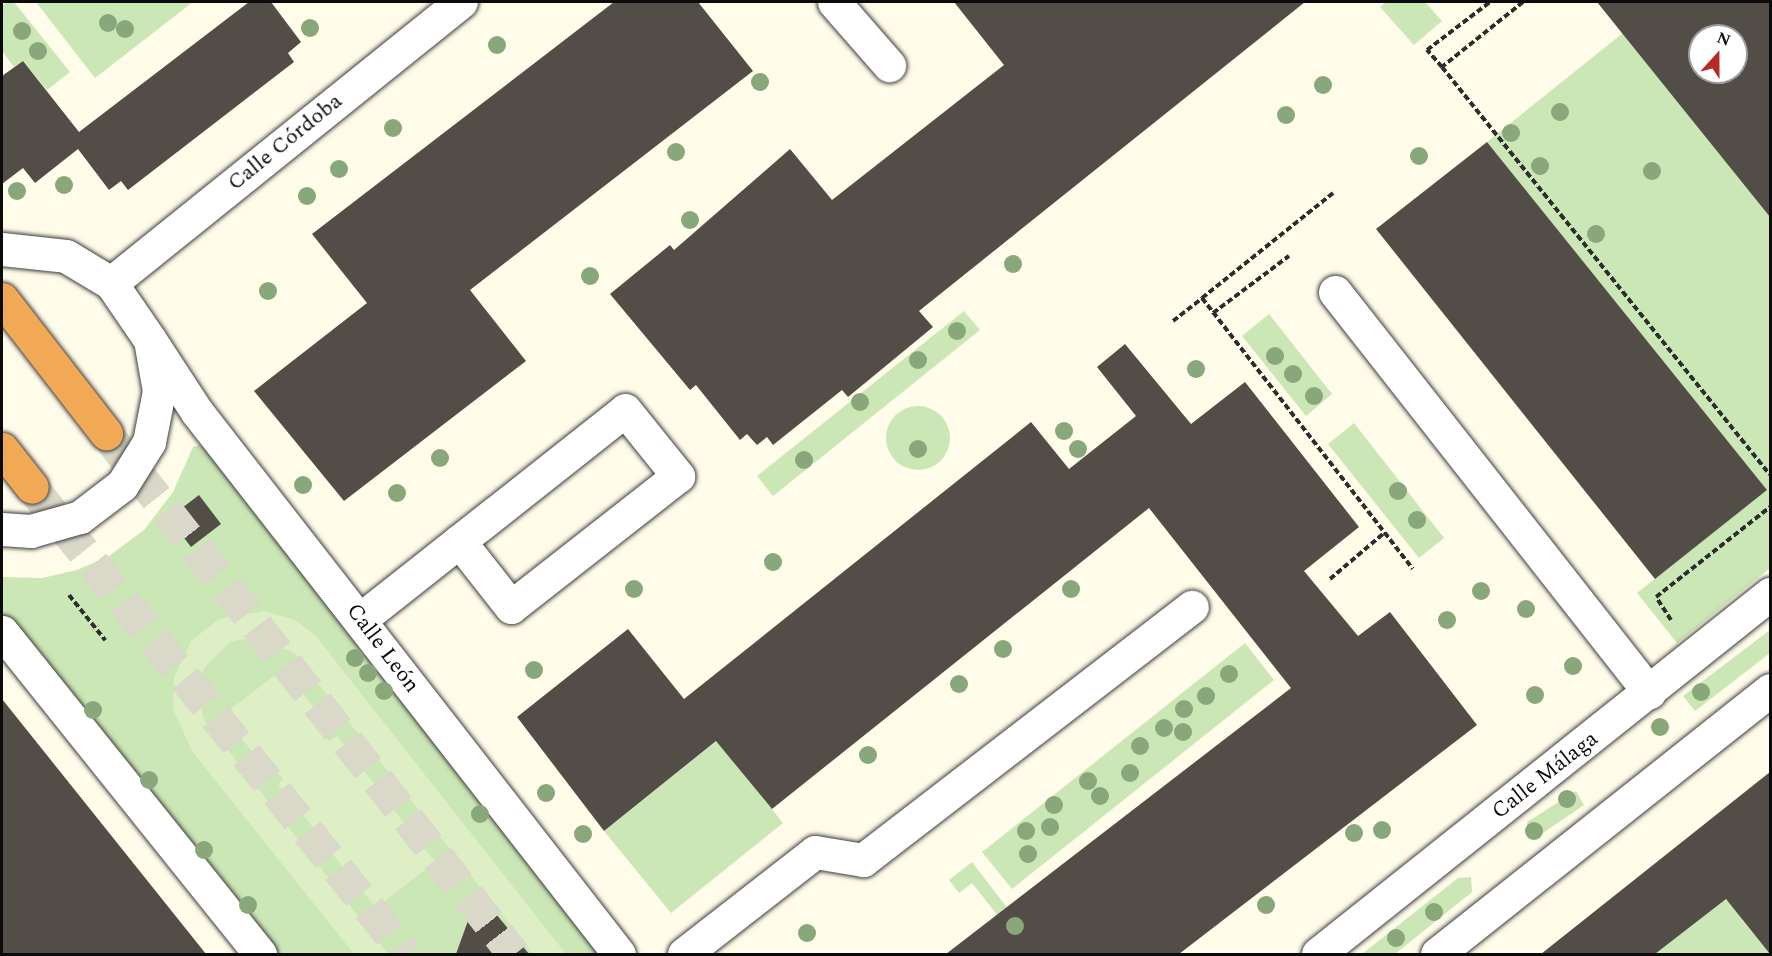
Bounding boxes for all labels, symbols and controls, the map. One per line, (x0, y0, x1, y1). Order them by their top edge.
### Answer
north arrow (1688, 24, 1748, 84)
text: N (1713, 26, 1734, 53)
street label: Calle Córdoba (222, 88, 348, 196)
street label: Calle León (341, 598, 425, 698)
street label: Calle Málaga (1487, 725, 1603, 825)

